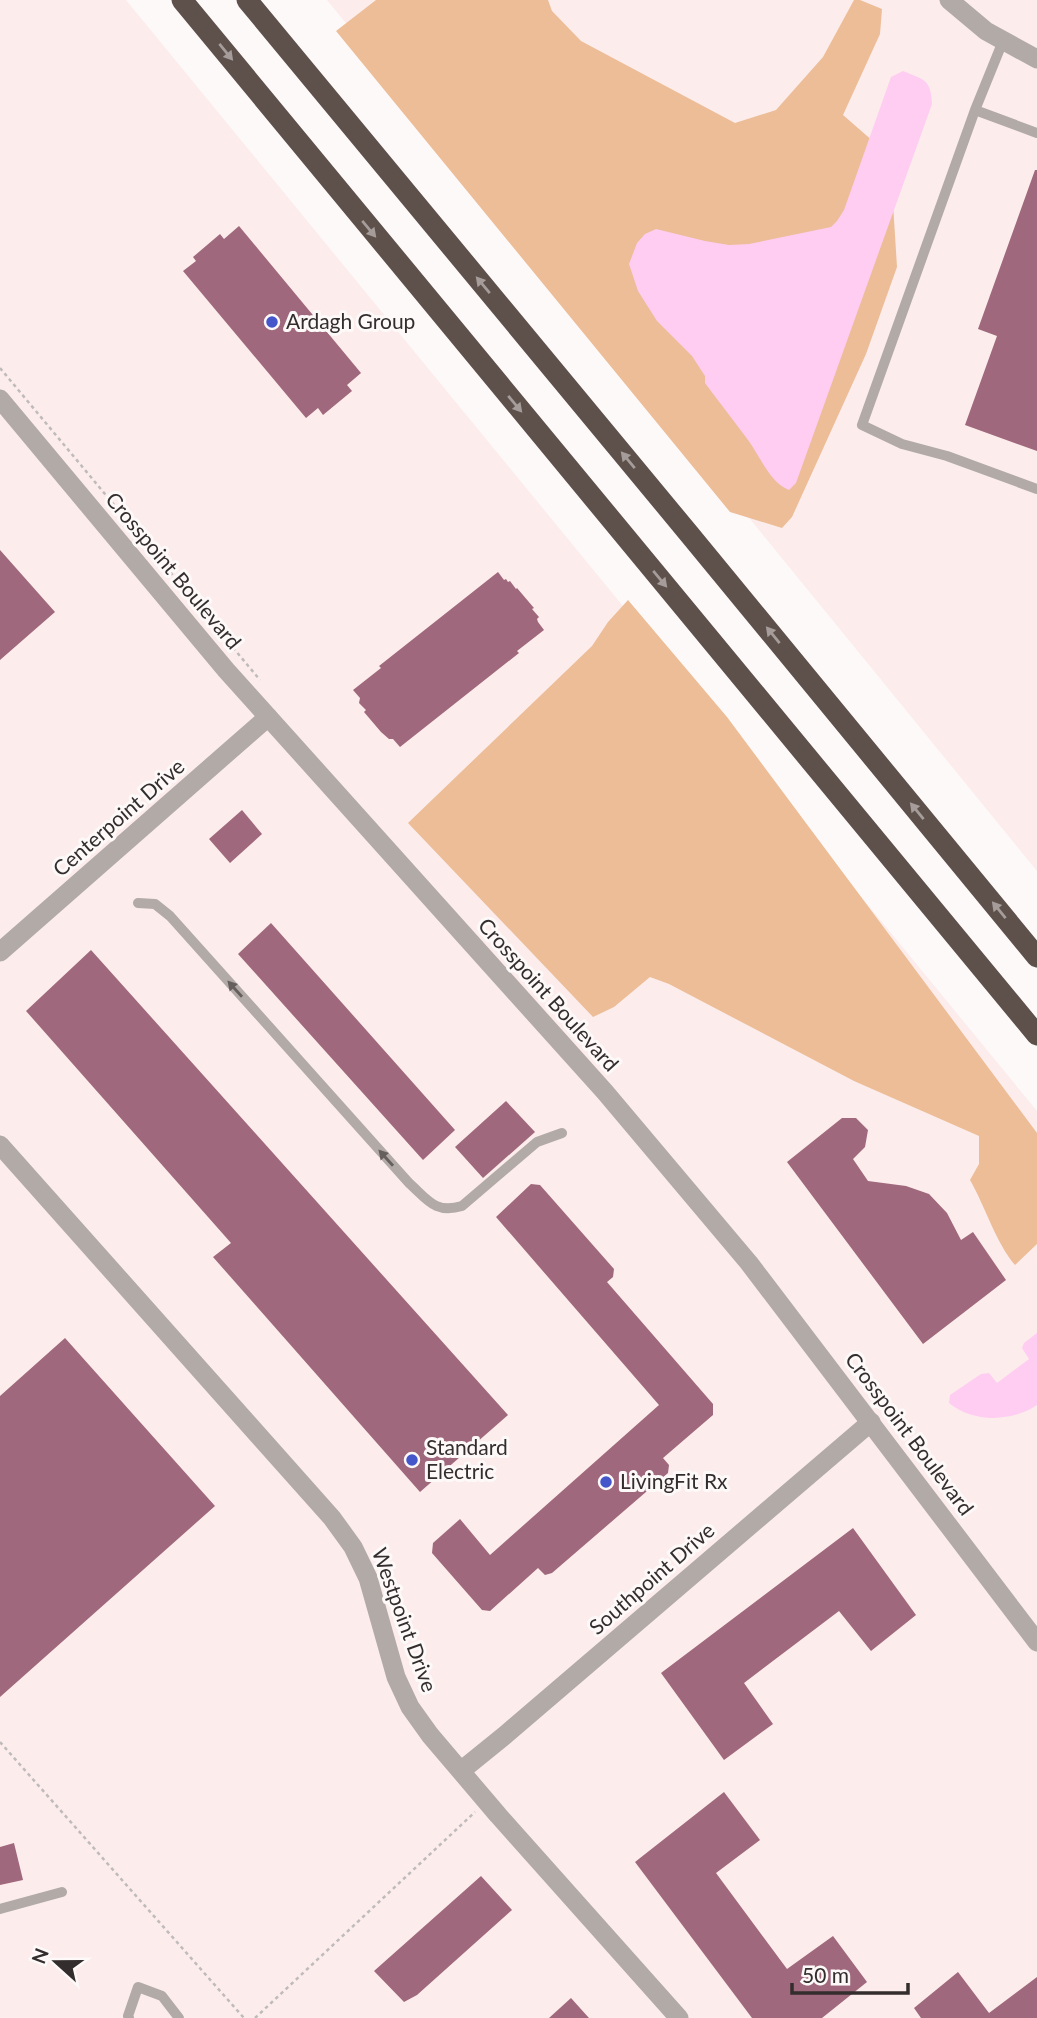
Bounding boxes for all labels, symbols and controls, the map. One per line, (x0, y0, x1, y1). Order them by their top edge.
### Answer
one-way arrow (218, 43, 233, 61)
one-way arrow (362, 219, 377, 237)
one-way arrow (476, 276, 491, 293)
place label: Ardagh Group (286, 308, 415, 333)
marker: Ardagh Group (264, 314, 280, 330)
one-way arrow (507, 395, 522, 412)
one-way arrow (621, 451, 636, 468)
street label: Crosspoint Boulevard (101, 486, 247, 654)
one-way arrow (652, 570, 667, 587)
one-way arrow (766, 627, 781, 644)
street label: Centerpoint Drive (47, 753, 189, 881)
one-way arrow (910, 803, 925, 821)
one-way arrow (991, 902, 1006, 920)
street label: Crosspoint Boulevard (474, 912, 624, 1076)
one-way arrow (227, 980, 243, 998)
one-way arrow (379, 1150, 395, 1167)
street label: Crosspoint Boulevard (841, 1347, 980, 1519)
place label: Standard Electric (426, 1434, 508, 1483)
marker: Standard Electric (404, 1452, 420, 1468)
place label: LivingFit Rx (620, 1468, 728, 1493)
marker: LivingFit Rx (598, 1474, 614, 1490)
street label: Southpoint Drive (583, 1517, 719, 1639)
street label: Westpoint Drive (368, 1544, 443, 1695)
north arrow (21, 1927, 91, 1997)
text: N (26, 1945, 53, 1967)
scale bar (792, 1952, 908, 1996)
text: 50 m (802, 1962, 849, 1987)

